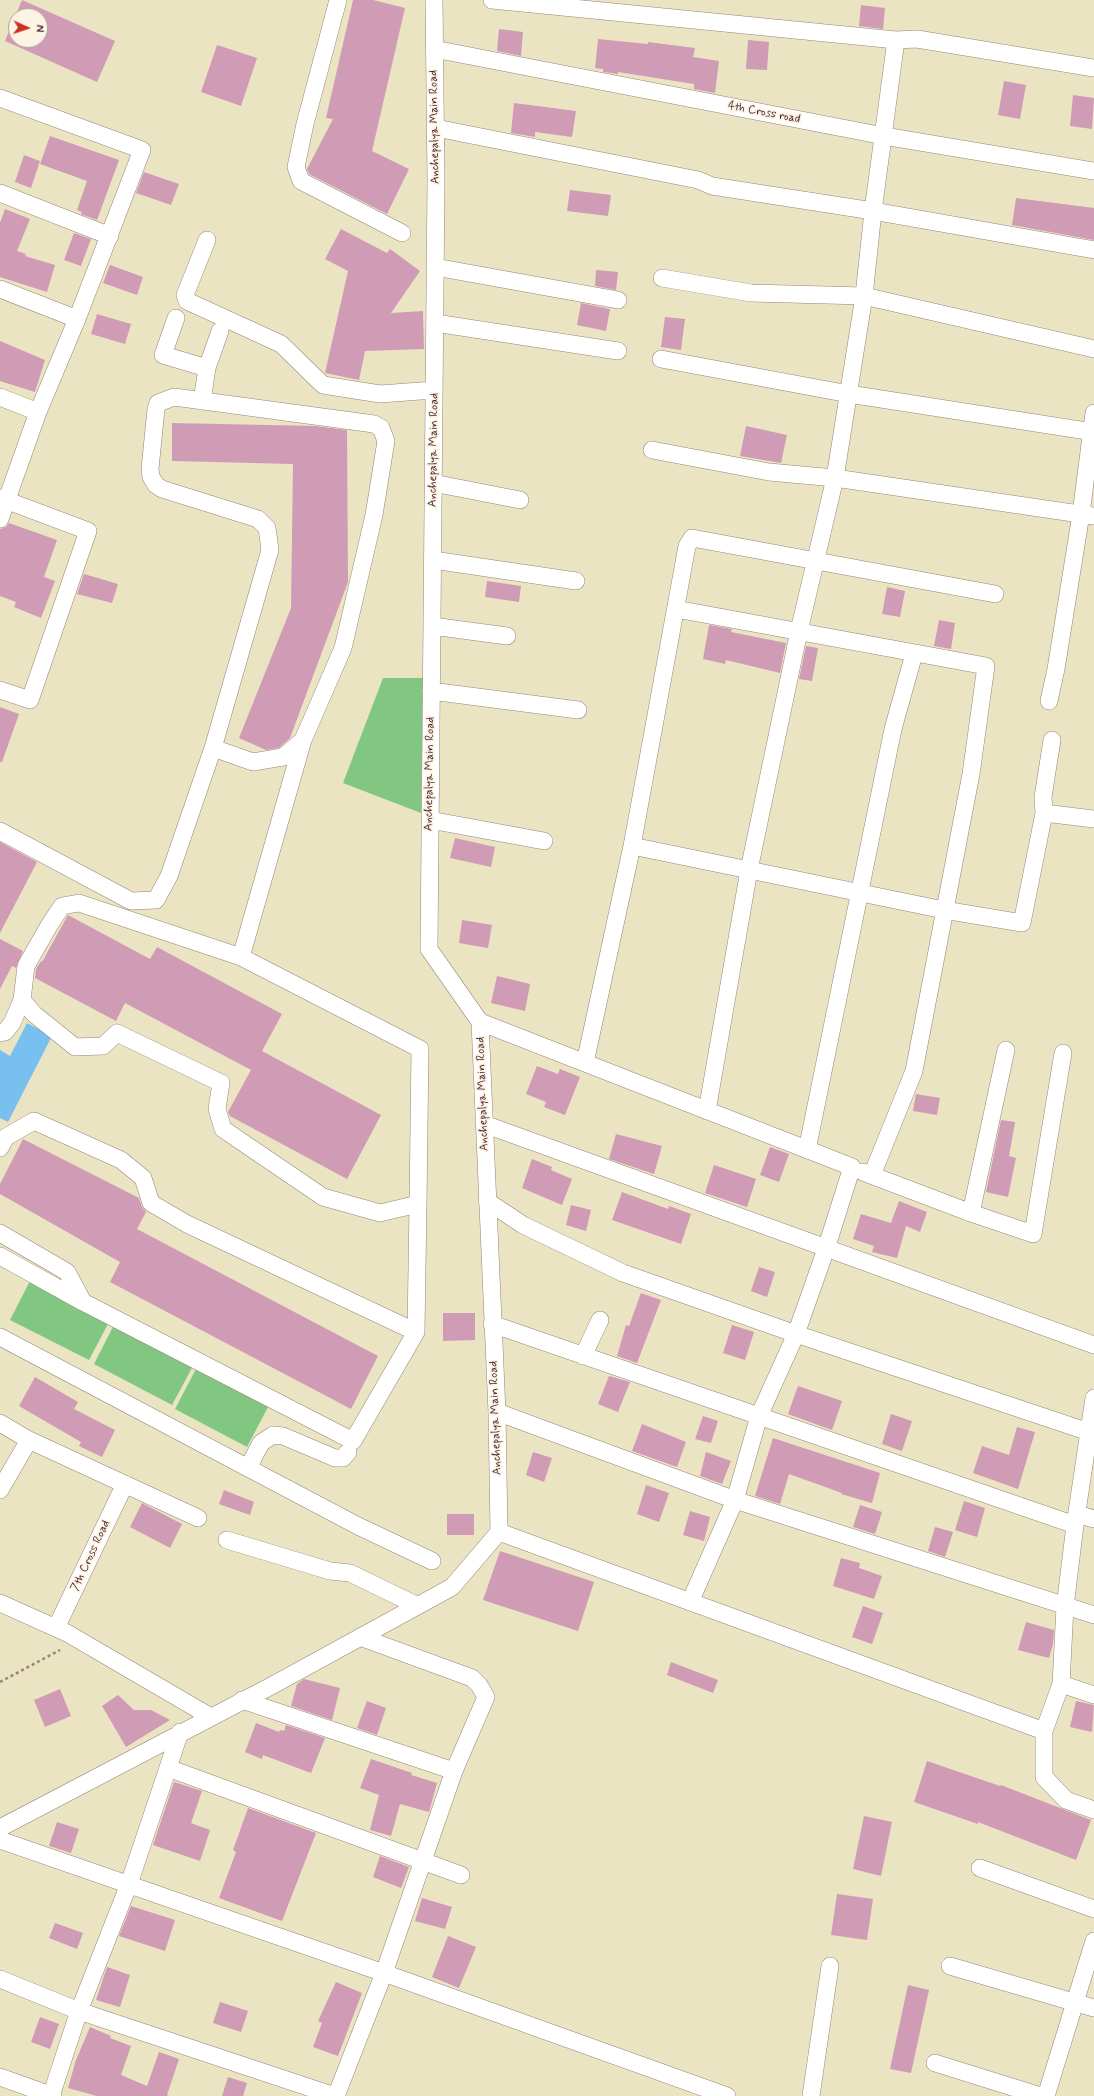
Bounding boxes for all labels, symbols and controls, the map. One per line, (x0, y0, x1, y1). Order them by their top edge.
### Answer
north arrow (8, 8, 48, 48)
text: N (32, 25, 46, 33)
street label: Anchepalya Main Road (427, 70, 443, 184)
street label: 4th Cross road (727, 99, 801, 127)
street label: Anchepalya Main Road (426, 393, 442, 507)
street label: Anchepalya Main Road (422, 717, 438, 831)
street label: Anchepalya Main Road (474, 1037, 492, 1151)
street label: Anchepalya Main Road (487, 1361, 505, 1475)
street label: 7th Cross Road (68, 1518, 114, 1594)

